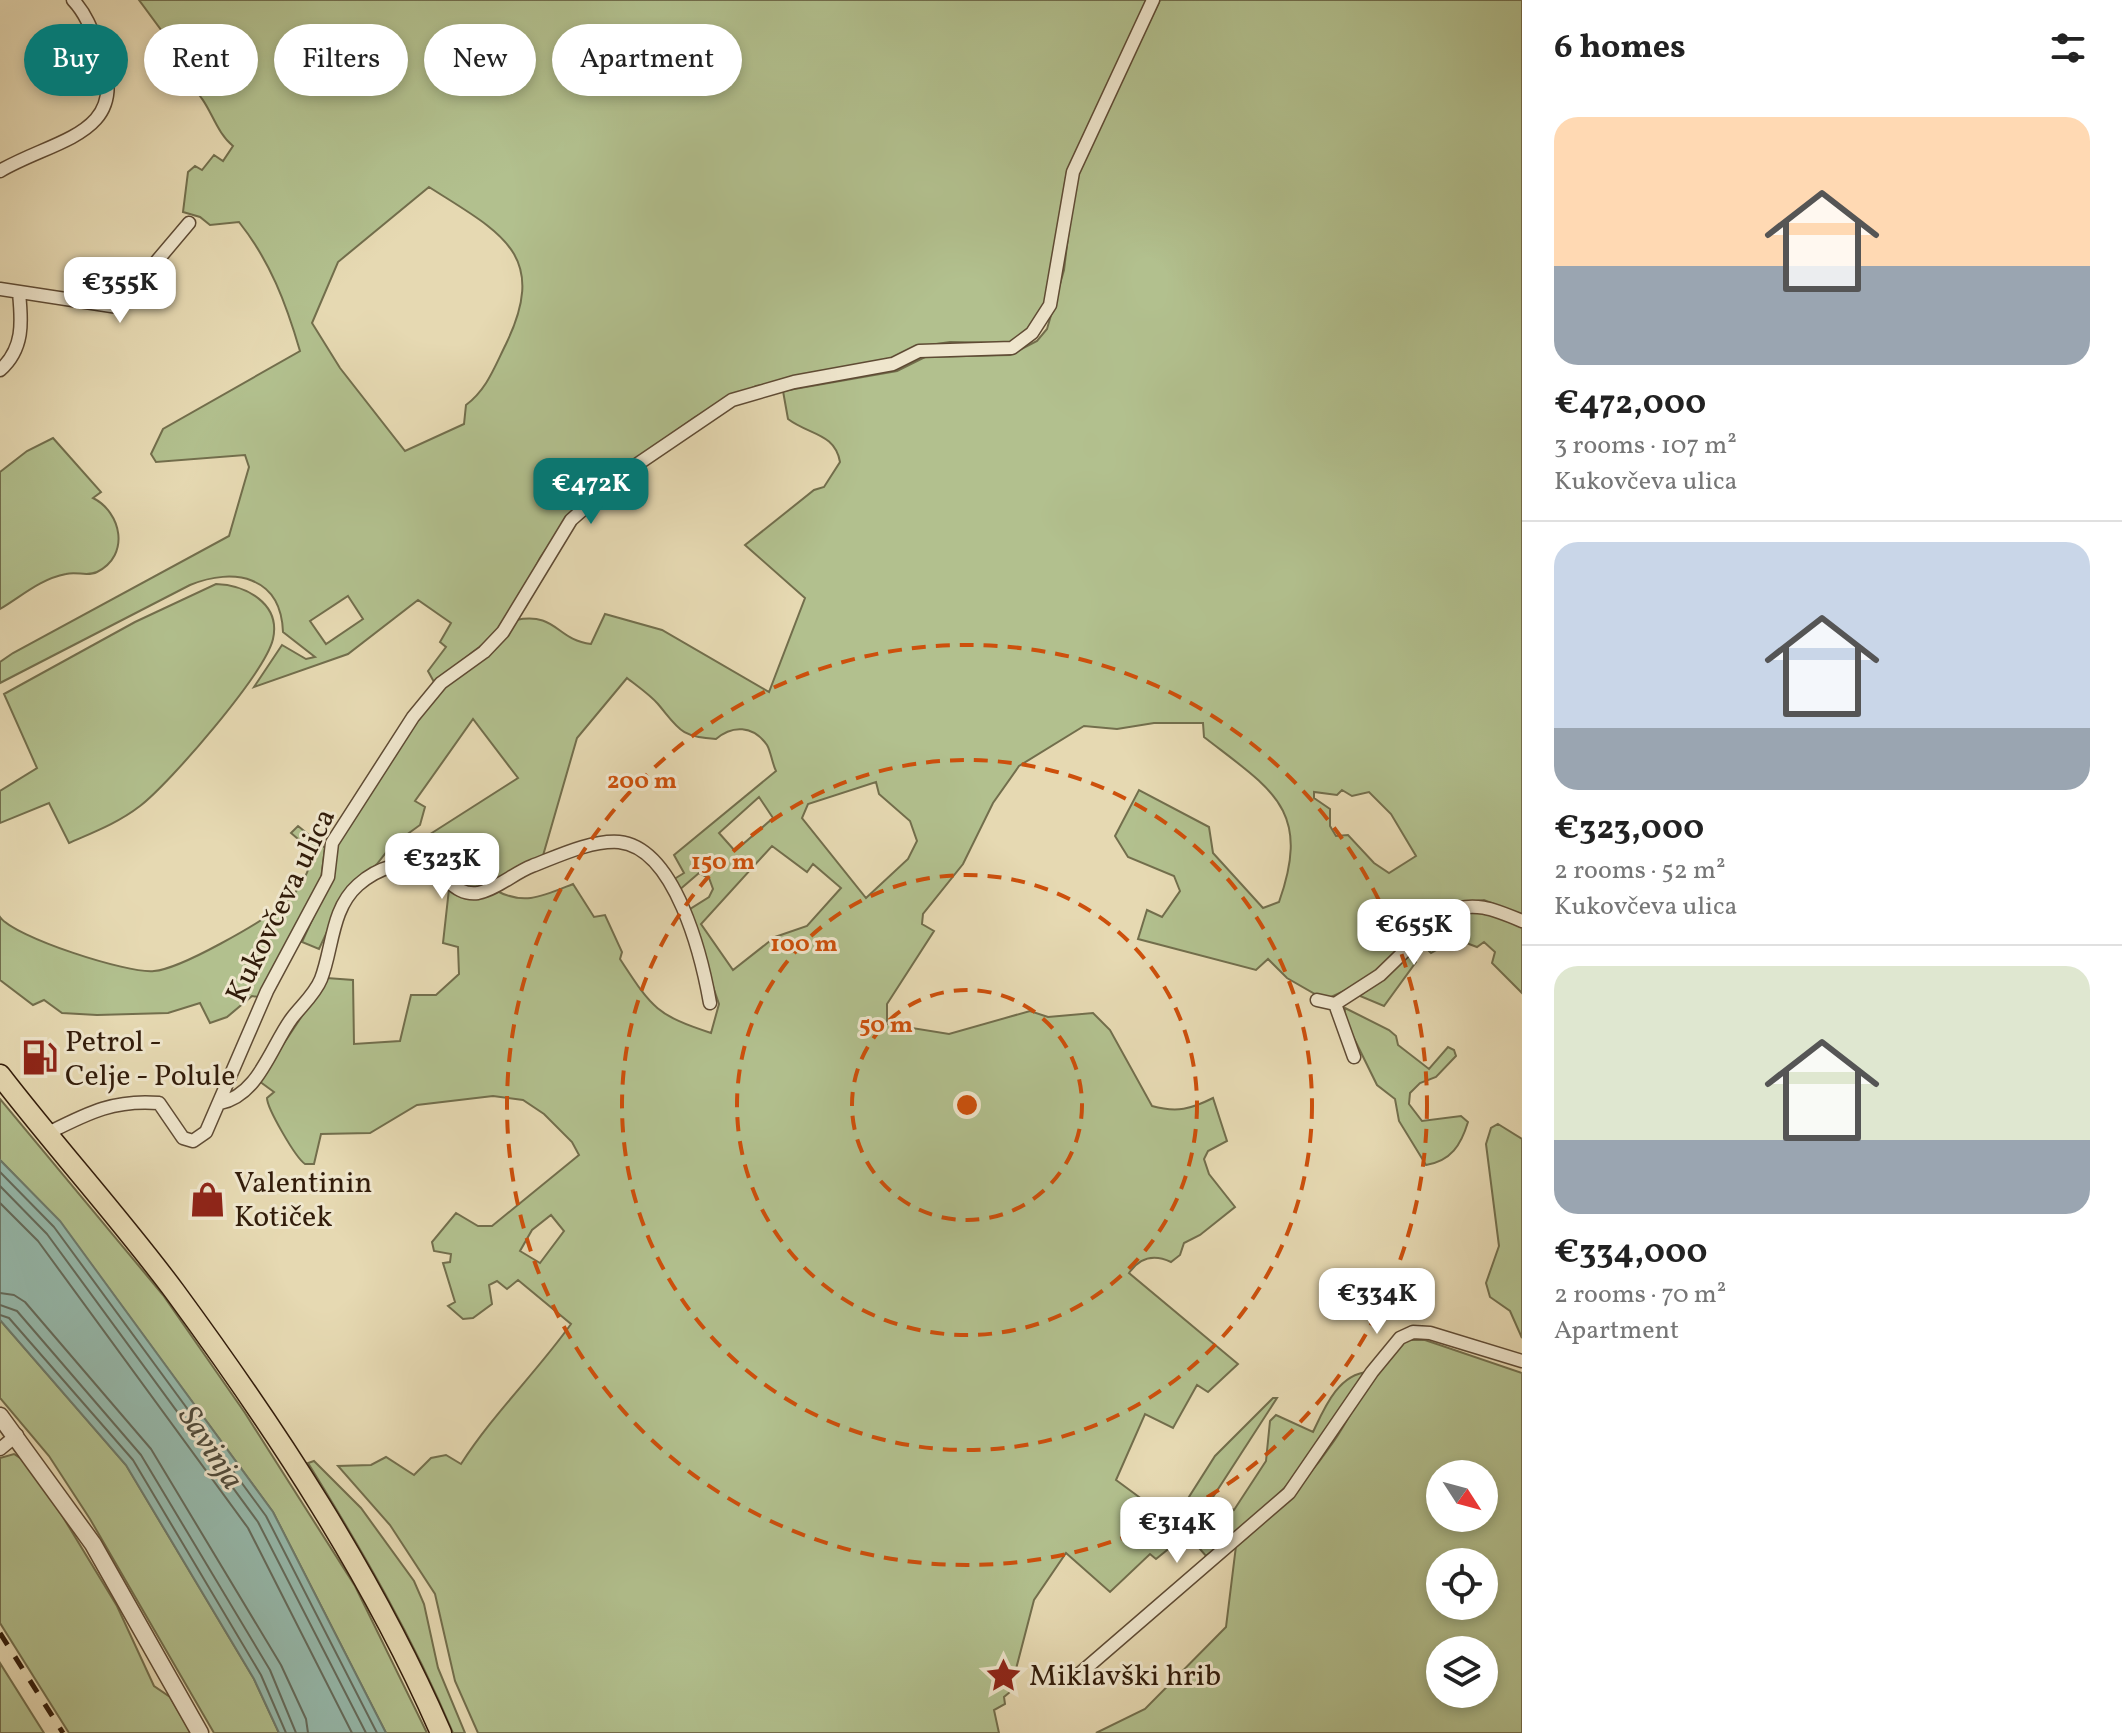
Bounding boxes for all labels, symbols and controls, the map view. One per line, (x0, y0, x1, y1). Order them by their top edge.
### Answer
chip: Buy (24, 24, 128, 96)
chip: Rent (144, 24, 258, 96)
chip: Filters (274, 24, 408, 96)
chip: New (424, 24, 536, 96)
chip: Apartment (552, 24, 742, 96)
text: 6 homes (1554, 25, 1686, 72)
icon: filters (2046, 26, 2090, 70)
icon: home (1750, 169, 1894, 313)
pin: €355K (64, 257, 176, 325)
text: €355K (82, 265, 158, 301)
text: €472,000 (1554, 381, 1706, 428)
text: 3 rooms · 107 m² (1554, 428, 1737, 464)
pin: €472K (535, 458, 647, 526)
text: Kukovčeva ulica (1554, 464, 1738, 500)
text: €472K (551, 466, 631, 502)
icon: home (1750, 594, 1894, 738)
text: 200 m (607, 765, 677, 799)
street label: Kukovčeva ulica (217, 802, 347, 1010)
text: €323,000 (1554, 806, 1704, 853)
pin: €323K (386, 833, 498, 901)
text: €323K (403, 841, 481, 877)
text: 150 m (691, 846, 755, 880)
text: 2 rooms · 52 m² (1554, 853, 1726, 889)
text: Kukovčeva ulica (1554, 889, 1738, 925)
pin: €655K (1358, 899, 1470, 967)
text: €655K (1375, 907, 1453, 943)
text: 100 m (770, 928, 838, 962)
text: 50 m (859, 1009, 913, 1043)
icon: home (1750, 1018, 1894, 1162)
place label: Petrol - Celje - Polule (65, 1022, 235, 1098)
fuel station icon: Petrol - Celje - Polule (20, 1039, 58, 1077)
centre of rings (953, 1091, 981, 1119)
place label: Valentinin Kotiček (234, 1163, 372, 1239)
shop icon: Valentinin Kotiček (189, 1180, 227, 1218)
text: €334,000 (1554, 1230, 1708, 1277)
pin: €334K (1321, 1268, 1433, 1336)
text: €334K (1337, 1276, 1417, 1312)
text: 2 rooms · 70 m² (1554, 1277, 1726, 1313)
text: Apartment (1554, 1313, 1679, 1349)
water label: Savinja (166, 1398, 253, 1499)
north arrow (1426, 1460, 1498, 1532)
map controls (1426, 1460, 1498, 1708)
pin: €314K (1121, 1497, 1233, 1565)
text: €314K (1138, 1505, 1216, 1541)
button: locate (1426, 1548, 1498, 1620)
button: layers (1426, 1636, 1498, 1708)
place icon: Miklavški hrib (984, 1656, 1022, 1694)
place label: Miklavški hrib (1029, 1656, 1221, 1698)

